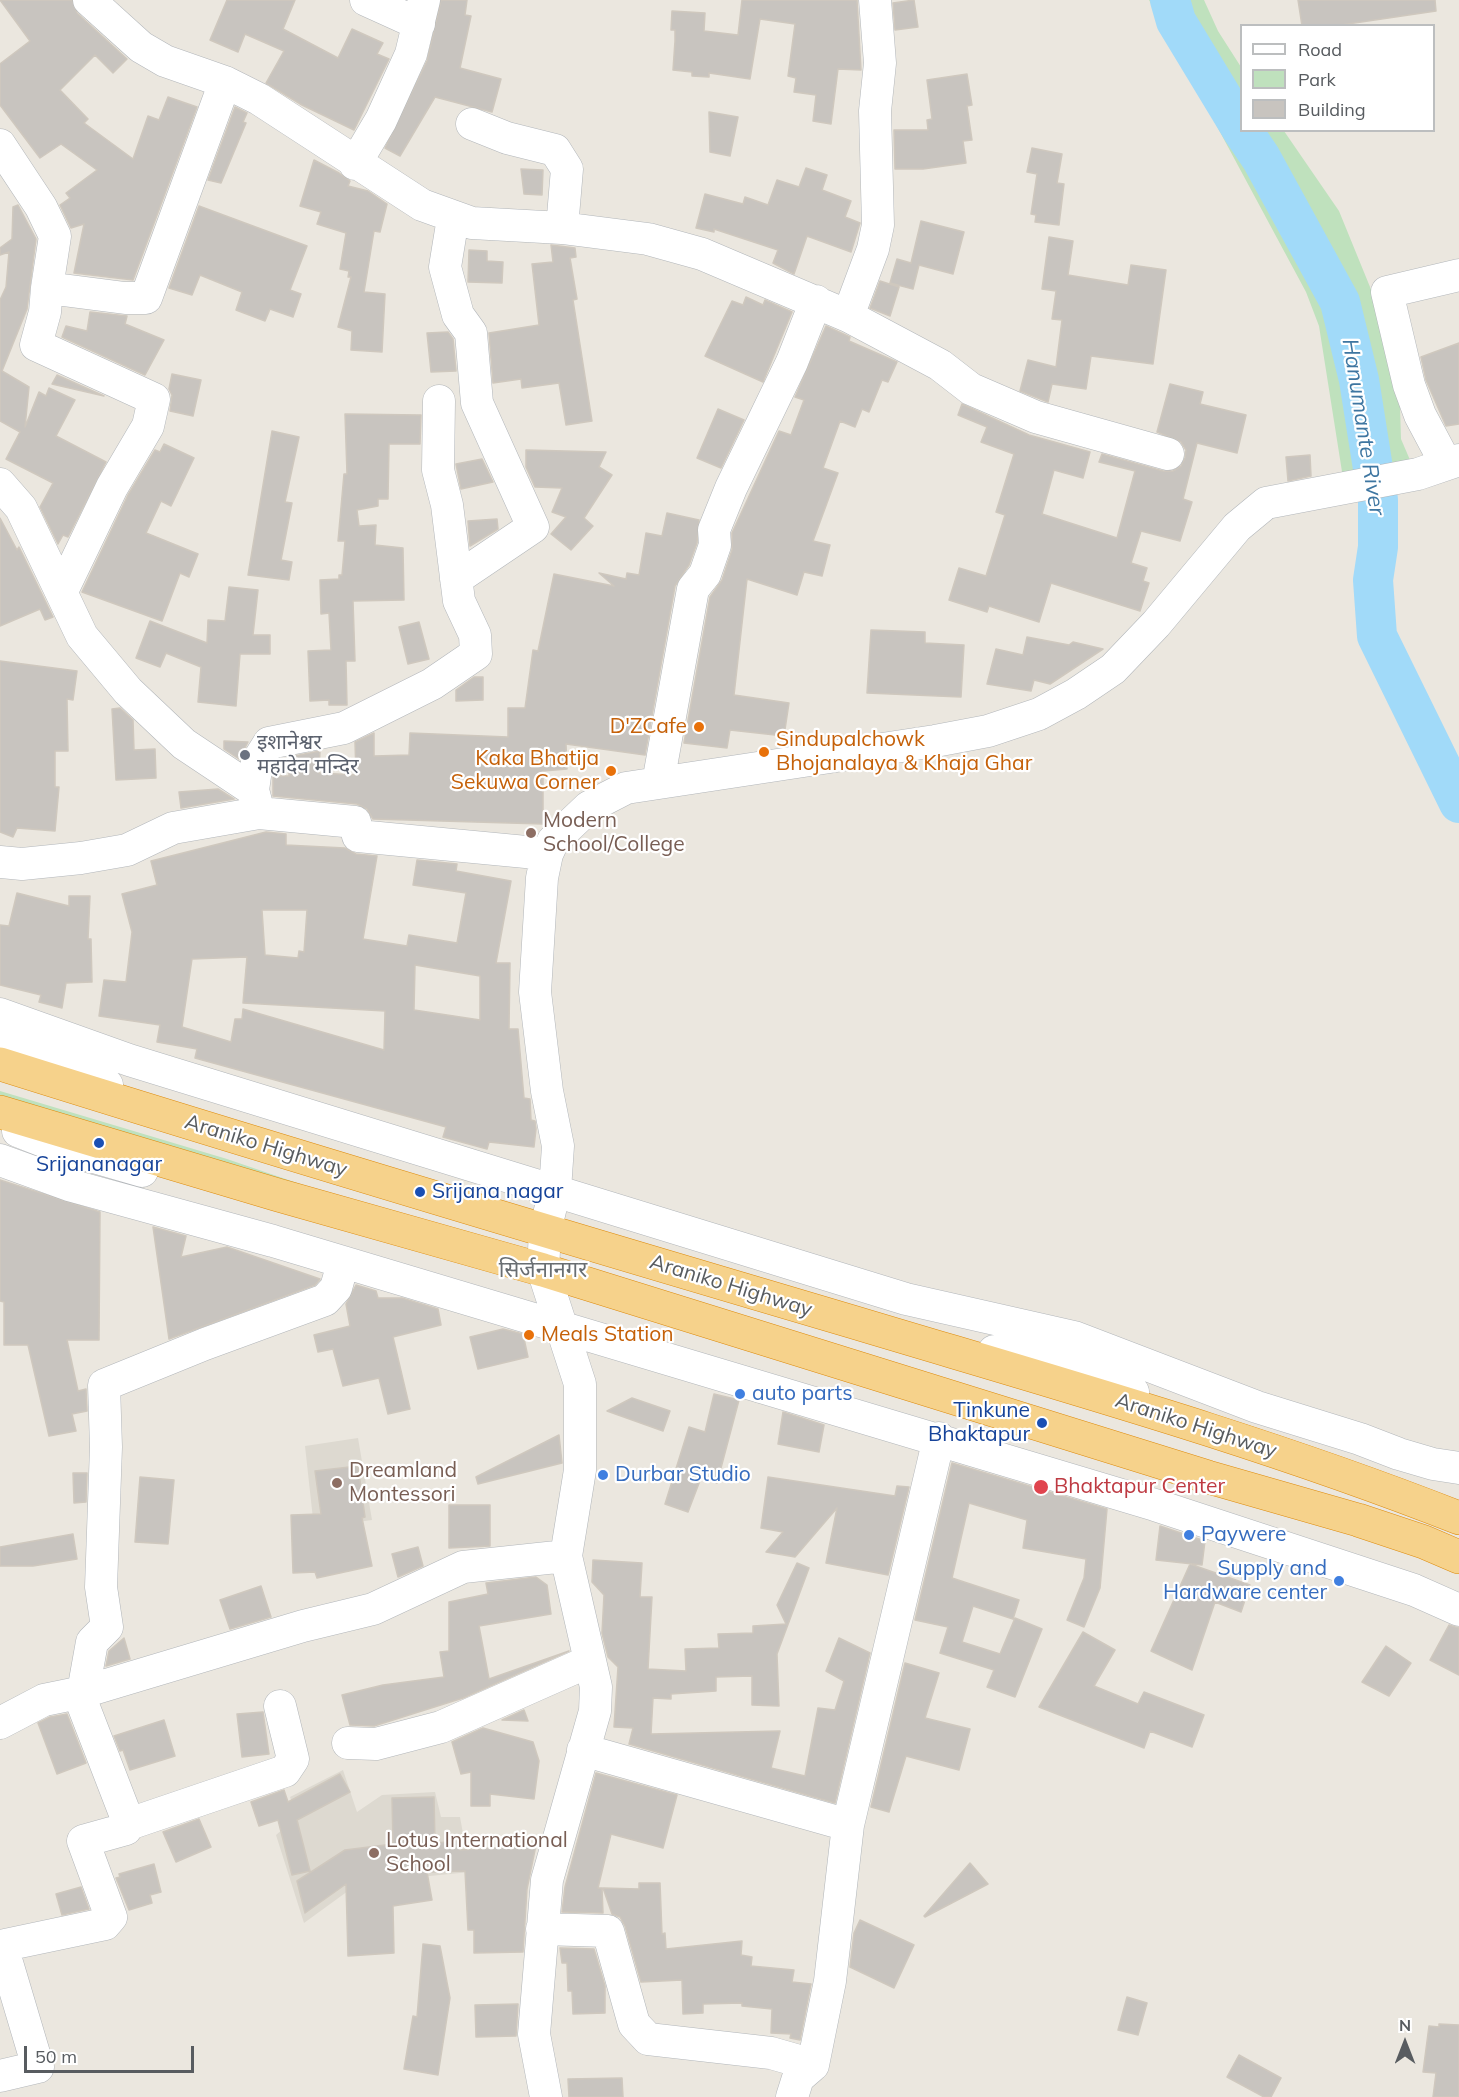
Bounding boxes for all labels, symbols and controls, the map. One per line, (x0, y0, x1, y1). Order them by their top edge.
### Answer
legend (1240, 24, 1435, 132)
text: Road (1298, 38, 1342, 61)
text: Park (1298, 68, 1336, 91)
text: Building (1298, 98, 1366, 121)
water label: Hanumante River (1336, 337, 1390, 517)
place label: D'ZCafe (610, 714, 687, 740)
marker: D'ZCafe (692, 720, 706, 734)
place label: Sindupalchowk Bhojanalaya & Khaja Ghar (776, 727, 1032, 777)
place label: इशानेश्वर महादेव मन्दिर (257, 730, 359, 780)
marker: Sindupalchowk Bhojanalaya & Khaja Ghar (757, 745, 771, 759)
place label: Kaka Bhatija Sekuwa Corner (451, 746, 599, 796)
marker: इशानेश्वर महादेव मन्दिर (238, 748, 252, 762)
marker: Kaka Bhatija Sekuwa Corner (604, 764, 618, 778)
place label: Modern School/College (543, 808, 685, 858)
marker: Modern School/College (524, 826, 538, 840)
street label: Araniko Highway (182, 1109, 350, 1183)
marker: Srijananagar (92, 1136, 106, 1150)
place label: Srijananagar (36, 1152, 162, 1178)
place label: Srijana nagar (432, 1179, 563, 1205)
marker: Srijana nagar (413, 1185, 427, 1199)
street label: Araniko Highway (647, 1249, 815, 1323)
district label: सिर्जनानगर (499, 1257, 587, 1283)
place label: Meals Station (541, 1322, 674, 1348)
marker: Meals Station (522, 1328, 536, 1342)
place label: auto parts (752, 1381, 853, 1407)
marker: auto parts (733, 1387, 747, 1401)
street label: Araniko Highway (1112, 1388, 1280, 1464)
place label: Tinkune Bhaktapur (928, 1398, 1030, 1448)
marker: Tinkune Bhaktapur (1035, 1416, 1049, 1430)
place label: Dreamland Montessori (349, 1458, 457, 1508)
place label: Durbar Studio (615, 1462, 751, 1488)
marker: Durbar Studio (596, 1468, 610, 1482)
place label: Bhaktapur Center (1054, 1474, 1225, 1500)
marker: Dreamland Montessori (330, 1476, 344, 1490)
marker: Bhaktapur Center (1032, 1478, 1050, 1496)
place label: Paywere (1201, 1522, 1286, 1548)
marker: Paywere (1182, 1528, 1196, 1542)
place label: Supply and Hardware center (1163, 1556, 1327, 1606)
marker: Supply and Hardware center (1332, 1574, 1346, 1588)
place label: Lotus International School (386, 1828, 568, 1878)
marker: Lotus International School (367, 1846, 381, 1860)
north arrow (1375, 2013, 1435, 2073)
text: N (1399, 2015, 1411, 2035)
scale bar (27, 2034, 196, 2072)
text: 50 m (35, 2045, 77, 2068)

